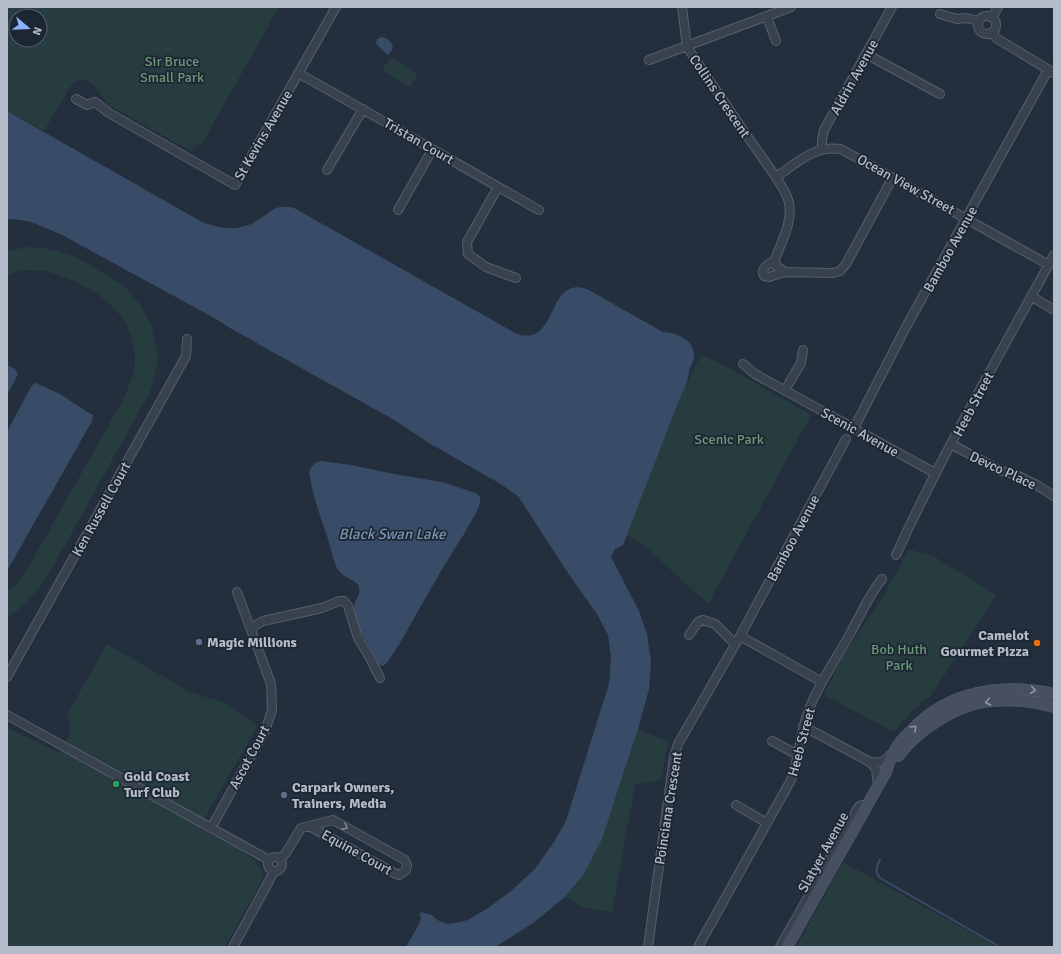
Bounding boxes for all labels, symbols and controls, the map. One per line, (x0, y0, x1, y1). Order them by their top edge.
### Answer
north arrow (8, 8, 48, 48)
text: N (30, 25, 44, 37)
street label: Aldrin Avenue (827, 37, 882, 118)
street label: Collins Crescent (685, 51, 754, 141)
park label: Sir Bruce Small Park (140, 53, 204, 86)
street label: St Kevins Avenue (231, 87, 296, 183)
street label: Tristan Court (381, 115, 457, 168)
street label: Ocean View Street (854, 151, 958, 218)
street label: Bamboo Avenue (920, 203, 981, 295)
street label: Heeb Street (949, 369, 998, 439)
street label: Scenic Avenue (818, 404, 902, 461)
park label: Scenic Park (694, 431, 764, 448)
street label: Devco Place (967, 448, 1039, 493)
street label: Ken Russell Court (68, 459, 135, 560)
street label: Bamboo Avenue (764, 492, 823, 584)
water label: Black Swan Lake (339, 525, 447, 543)
place label: Camelot Gourmet Pizza (941, 627, 1030, 660)
place label: Magic Millions (207, 634, 297, 651)
marker: Magic Millions (194, 637, 204, 647)
marker: Camelot Gourmet Pizza (1032, 638, 1042, 648)
park label: Bob Huth Park (871, 641, 927, 674)
one-way arrow (1030, 685, 1036, 694)
one-way arrow (984, 697, 991, 705)
street label: Heeb Street (784, 706, 819, 778)
street label: Ascot Court (226, 722, 273, 792)
one-way arrow (909, 725, 917, 733)
street label: Poinciana Crescent (651, 750, 686, 866)
place label: Gold Coast Turf Club (124, 768, 191, 801)
marker: Gold Coast Turf Club (111, 779, 121, 789)
place label: Carpark Owners, Trainers, Media (292, 779, 394, 812)
marker: Carpark Owners, Trainers, Media (279, 790, 289, 800)
street label: Slatyer Avenue (794, 809, 853, 895)
one-way arrow (341, 822, 348, 829)
street label: Equine Court (319, 826, 395, 879)

